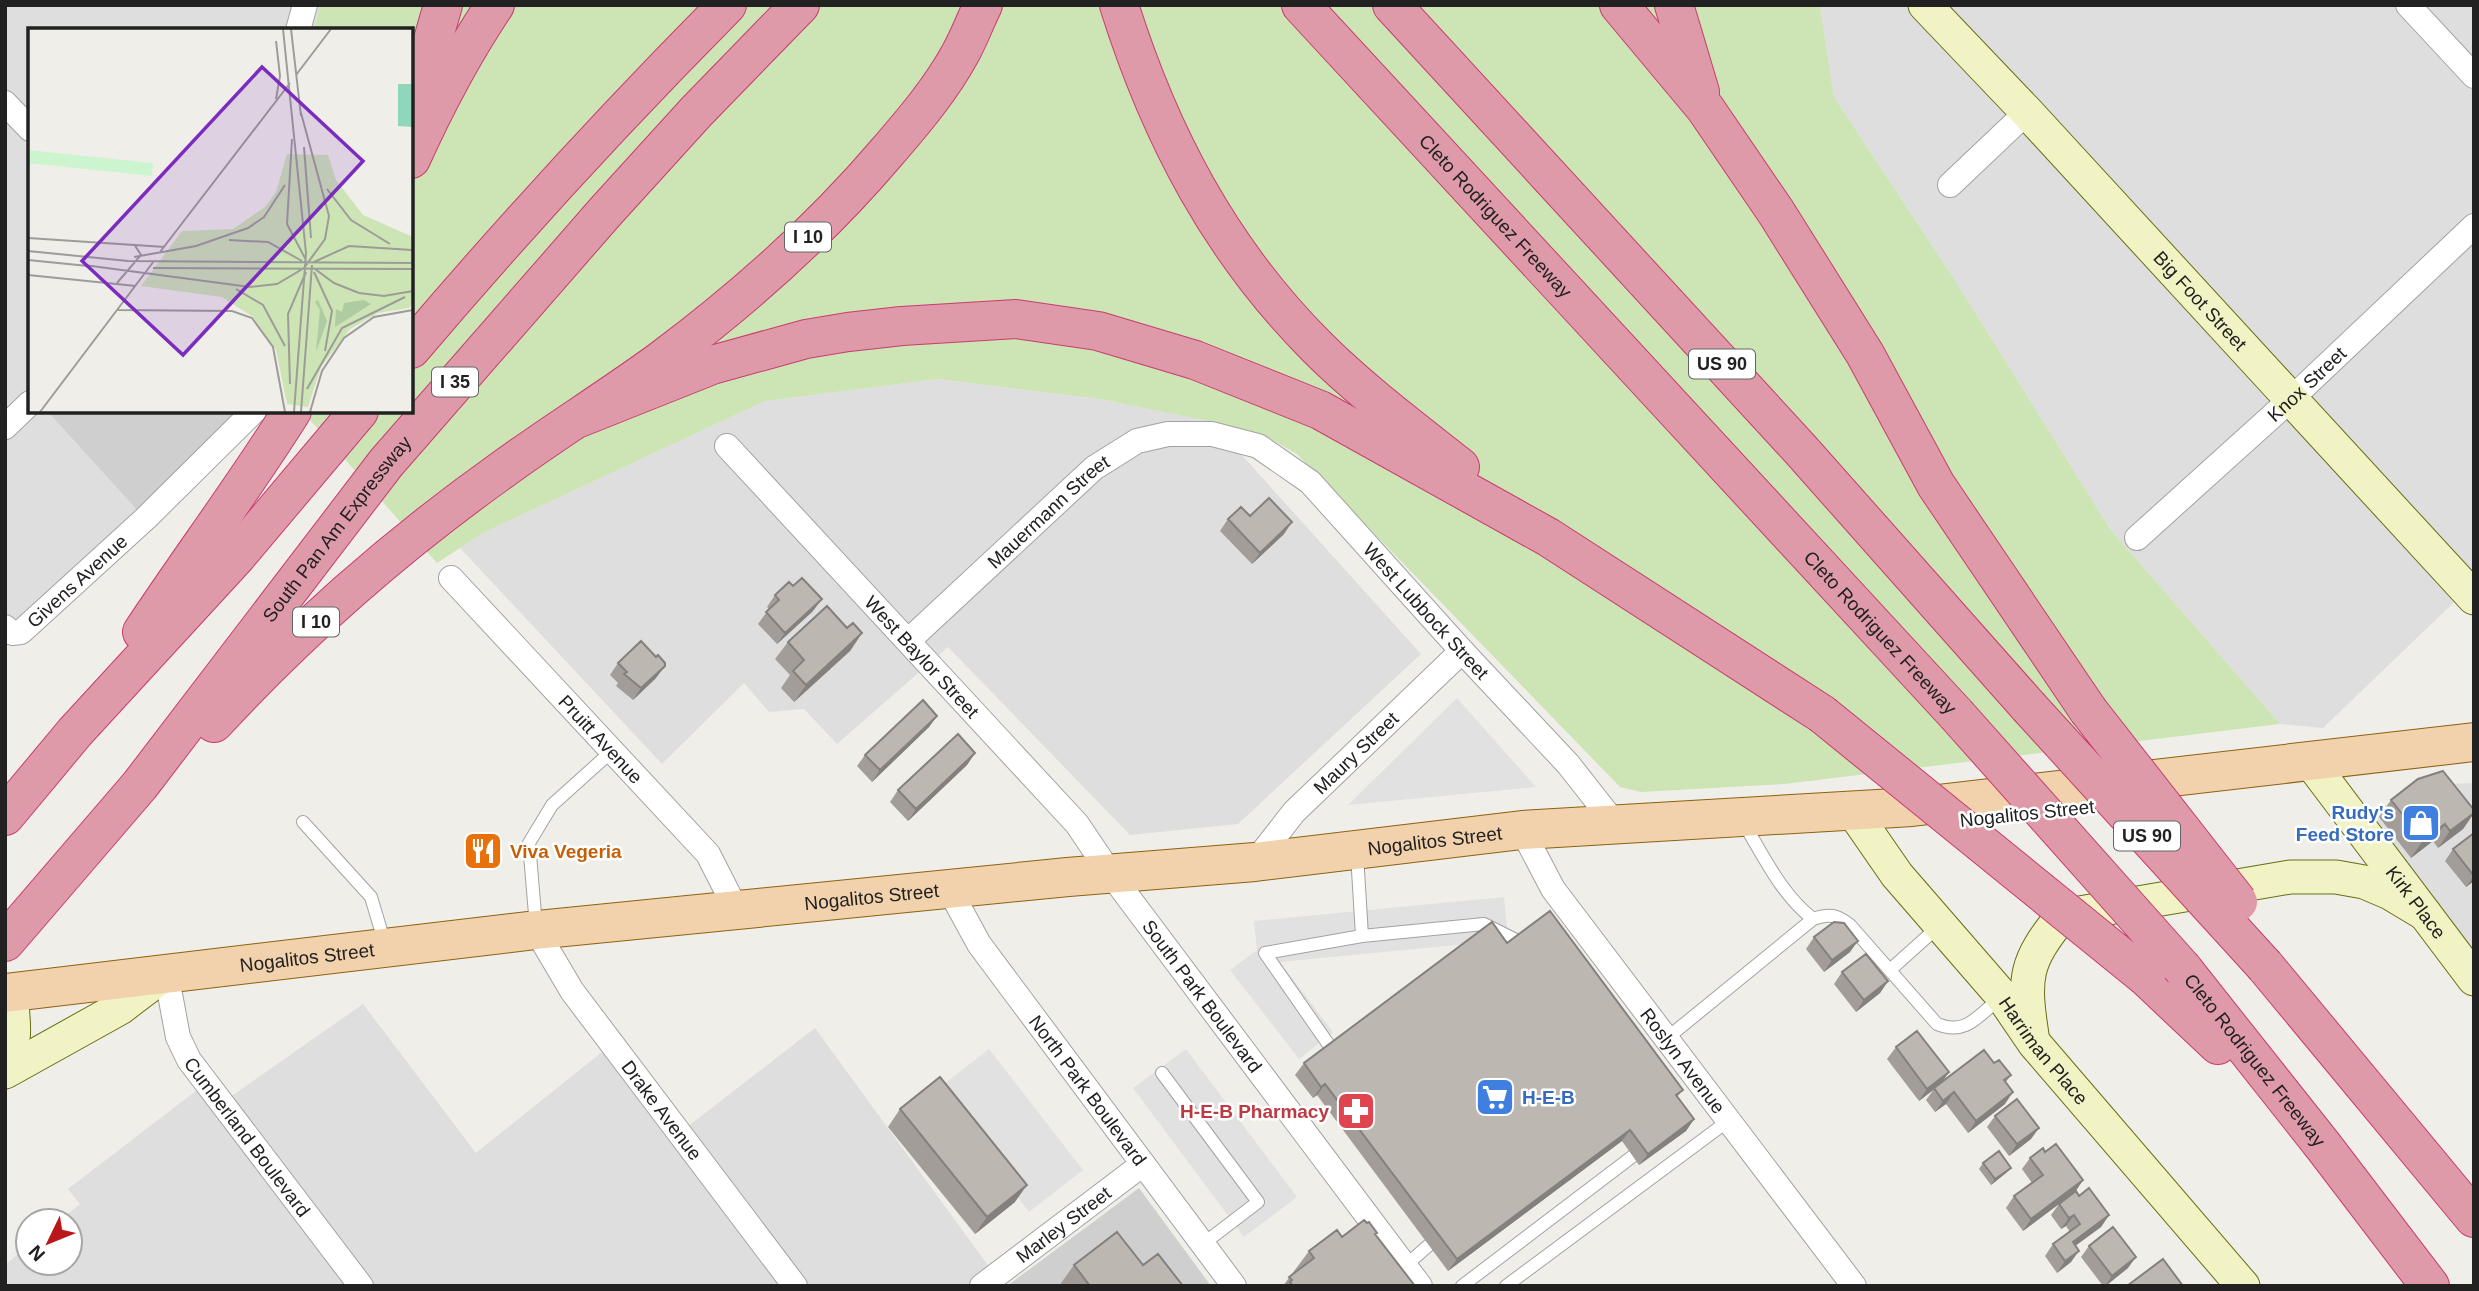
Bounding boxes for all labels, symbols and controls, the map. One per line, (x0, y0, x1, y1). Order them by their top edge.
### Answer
inset map (28, 28, 413, 413)
street label: Cleto Rodriguez Freeway (1415, 130, 1576, 302)
road number: I 10 (785, 222, 831, 251)
street label: Big Foot Street (2149, 247, 2251, 355)
street label: Knox Street (2263, 342, 2351, 426)
road number: US 90 (1689, 350, 1755, 378)
road number: I 35 (432, 368, 478, 396)
street label: South Pan Am Expressway (258, 432, 416, 626)
street label: Mauermann Street (983, 451, 1114, 573)
street label: Givens Avenue (23, 531, 131, 632)
street label: West Lubbock Street (1359, 539, 1493, 684)
street label: Cleto Rodriguez Freeway (1800, 547, 1961, 719)
street label: West Baylor Street (860, 592, 984, 723)
road number: I 10 (293, 608, 339, 636)
street label: Pruitt Avenue (554, 691, 647, 788)
street label: Maury Street (1310, 707, 1403, 798)
street label: Nogalitos Street (1959, 796, 2096, 831)
place label: Rudy's Feed Store (2296, 802, 2394, 845)
shop icon: Rudy's Feed Store (2400, 802, 2442, 844)
street label: Nogalitos Street (1366, 822, 1504, 859)
road number: US 90 (2114, 822, 2180, 850)
restaurant icon: Viva Vegeria (462, 830, 504, 872)
place label: Viva Vegeria (510, 841, 622, 862)
street label: Kirk Place (2382, 862, 2450, 943)
street label: Nogalitos Street (803, 880, 941, 914)
street label: South Park Boulevard (1138, 916, 1266, 1077)
street label: Nogalitos Street (239, 939, 376, 976)
street label: Cleto Rodriguez Freeway (2180, 970, 2330, 1151)
street label: Harriman Place (1995, 993, 2092, 1109)
street label: Roslyn Avenue (1636, 1004, 1729, 1118)
street label: North Park Boulevard (1025, 1011, 1150, 1170)
street label: Cumberland Boulevard (180, 1053, 314, 1221)
street label: Drake Avenue (617, 1056, 706, 1164)
supermarket icon: H-E-B (1474, 1076, 1516, 1118)
place label: H-E-B (1522, 1087, 1575, 1108)
pharmacy icon: H-E-B Pharmacy (1335, 1090, 1377, 1132)
place label: H-E-B Pharmacy (1180, 1101, 1329, 1122)
street label: Marley Street (1012, 1182, 1116, 1267)
north arrow (14, 1207, 84, 1277)
text: N (25, 1241, 49, 1265)

